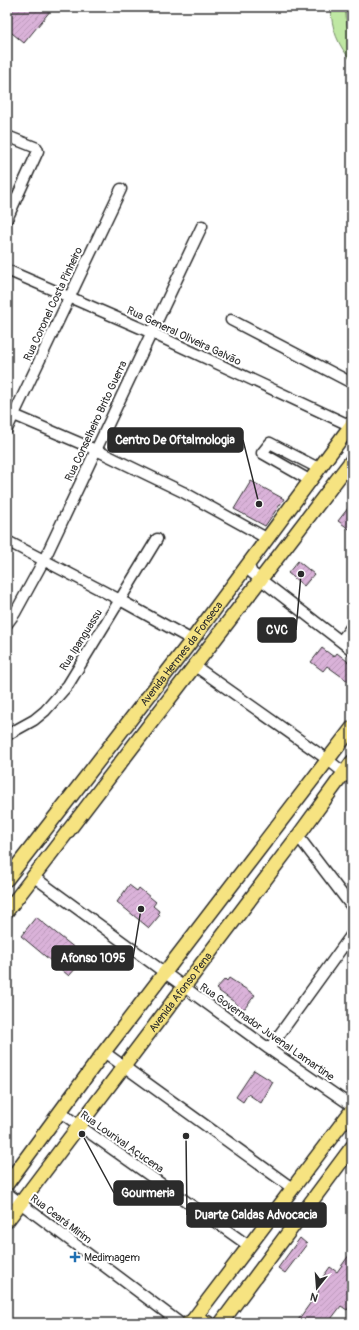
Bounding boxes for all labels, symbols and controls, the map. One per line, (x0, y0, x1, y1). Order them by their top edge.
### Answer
street label: Rua Coronel Costa Pinheiro (21, 245, 85, 363)
street label: Rua General Oliveira Galvão (125, 304, 243, 368)
street label: Rua Conselheiro Brito Guerra (62, 359, 130, 483)
callout: Centro De Oftalmologia (108, 428, 243, 452)
text: Centro De Oftalmologia (115, 433, 235, 448)
street label: Avenida Hermes da Fonseca (137, 599, 225, 708)
street label: Rua Ipanguassu (57, 607, 105, 673)
callout: CVC (258, 618, 296, 642)
text: CVC (266, 623, 289, 638)
callout: Afonso 1095 (52, 946, 133, 970)
street label: Avenida Afonso Pena (146, 950, 214, 1034)
text: Afonso 1095 (61, 951, 126, 966)
street label: Rua Governador Juvenal Lamartine (197, 981, 337, 1084)
street label: Rua Lourival Açucena (78, 1108, 166, 1176)
callout: Gourmeria (114, 1181, 183, 1205)
text: Gourmeria (121, 1186, 175, 1201)
street label: Rua Ceará Mirim (28, 1192, 94, 1246)
callout: Duarte Caldas Advocacia (187, 1203, 326, 1227)
text: Duarte Caldas Advocacia (195, 1208, 318, 1223)
marker: Medimagem (69, 1251, 81, 1263)
place label: Medimagem (84, 1251, 140, 1264)
north arrow (297, 1268, 337, 1308)
text: N (308, 1290, 320, 1304)

